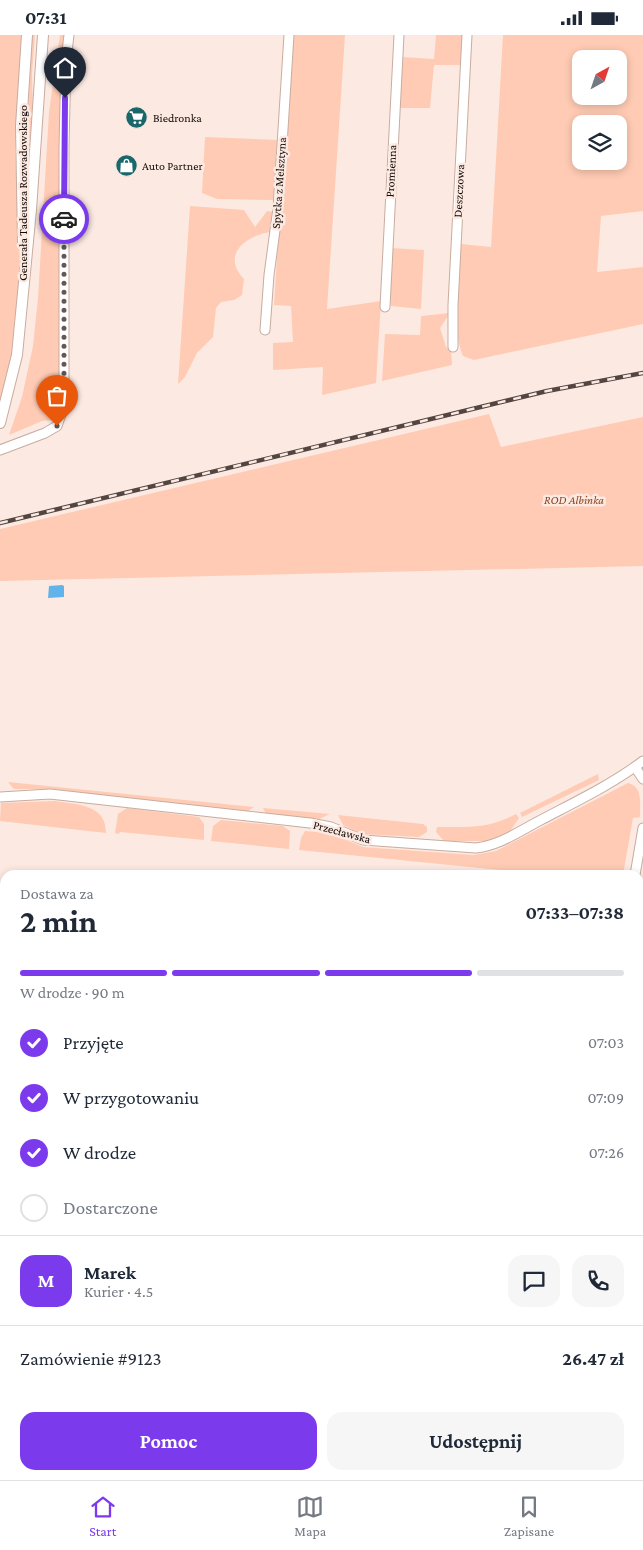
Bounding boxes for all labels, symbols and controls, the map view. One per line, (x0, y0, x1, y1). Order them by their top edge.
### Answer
text: 07:31 (25, 7, 67, 28)
pin (44, 47, 86, 98)
north arrow (572, 50, 628, 105)
map controls (572, 50, 627, 170)
icon: home (51, 54, 79, 82)
street label: Generała Tadeusza Rozwadowskiego (16, 105, 30, 281)
supermarket icon: Biedronka (125, 106, 149, 130)
place label: Biedronka (153, 111, 202, 125)
button: layers (572, 115, 627, 170)
street label: Spytka z Melsztyna (269, 136, 289, 229)
street label: Promienna (383, 144, 399, 198)
shop icon: Auto Partner (114, 154, 138, 178)
place label: Auto Partner (142, 159, 204, 173)
street label: Deszczowa (451, 164, 467, 218)
courier (39, 194, 89, 244)
icon: car (50, 205, 78, 233)
pin (36, 375, 78, 426)
icon: bag (43, 382, 71, 410)
park label: ROD Albinka (544, 493, 604, 507)
street label: Przecławska (312, 818, 373, 846)
text: Dostawa za (20, 885, 94, 902)
text: 07:33–07:38 (526, 902, 624, 923)
text: 2 min (20, 903, 97, 939)
text: W drodze · 90 m (20, 984, 125, 1001)
icon: check (20, 1029, 48, 1057)
text: Przyjęte (63, 1032, 124, 1053)
text: 07:03 (588, 1034, 624, 1051)
icon: check (20, 1084, 48, 1112)
text: W przygotowaniu (63, 1087, 199, 1108)
text: 07:09 (587, 1089, 624, 1106)
icon: check (20, 1139, 48, 1167)
text: W drodze (63, 1142, 136, 1163)
text: 07:26 (589, 1144, 624, 1161)
text: Dostarczone (63, 1197, 158, 1218)
button: chat (508, 1255, 560, 1307)
button: phone (572, 1255, 624, 1307)
text: Marek (84, 1262, 136, 1283)
text: M (38, 1270, 54, 1291)
text: Kurier · 4.5 (84, 1283, 153, 1300)
text: Zamówienie #9123 (20, 1348, 162, 1369)
text: 26.47 zł (562, 1348, 624, 1369)
button: Pomoc (20, 1412, 317, 1470)
button: Udostępnij (327, 1412, 624, 1470)
tab: Start (89, 1493, 117, 1539)
tab: Mapa (294, 1493, 326, 1539)
tab: Zapisane (504, 1493, 554, 1539)

